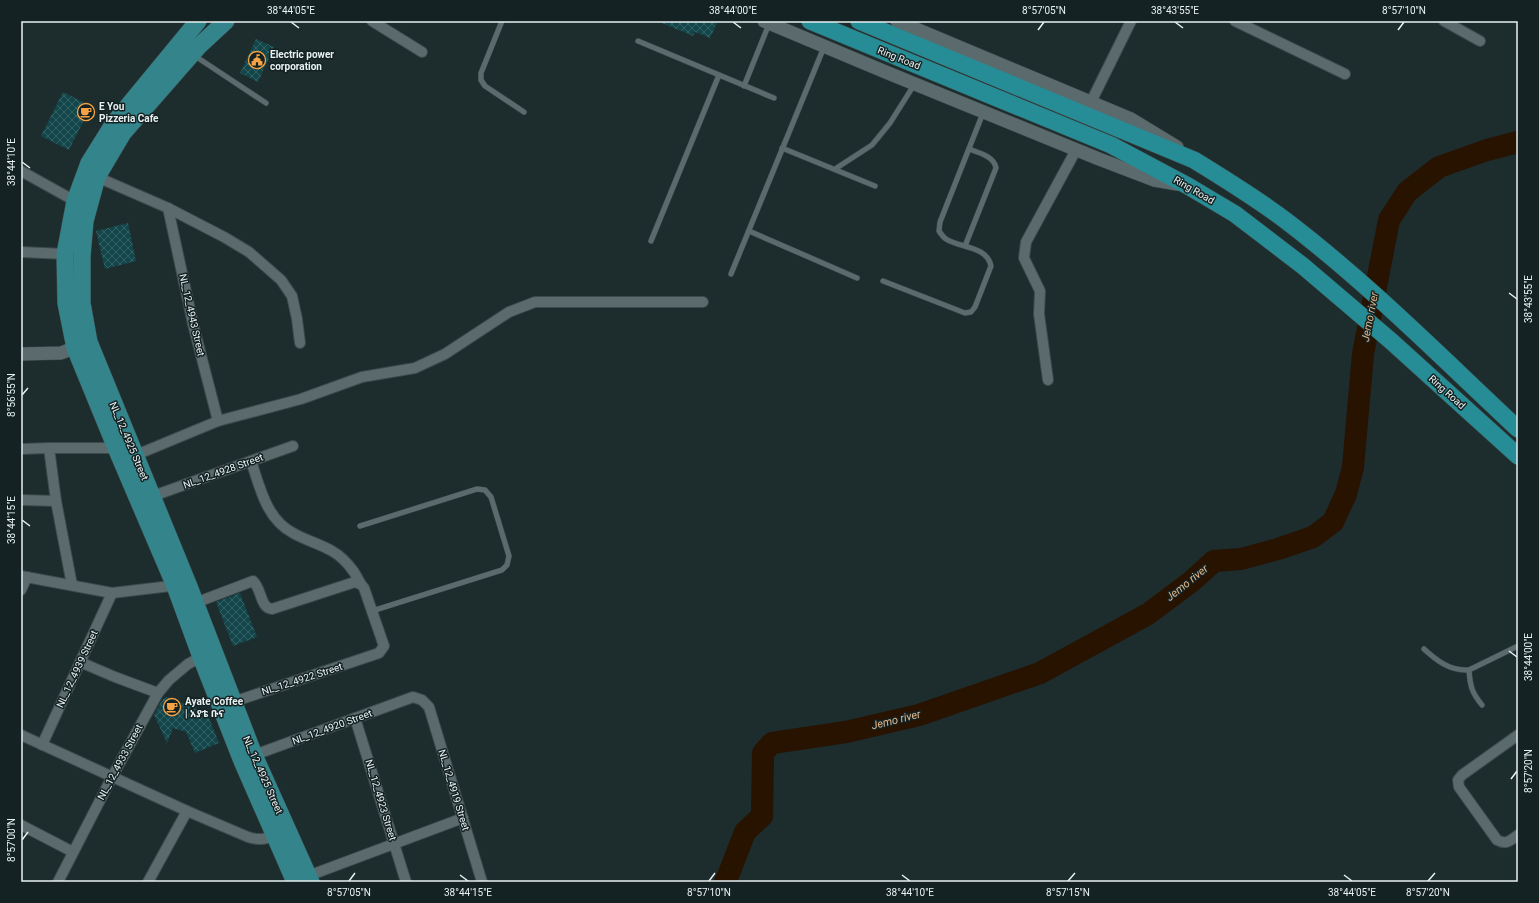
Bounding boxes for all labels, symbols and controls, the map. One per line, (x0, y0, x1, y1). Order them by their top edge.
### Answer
text: 38°44'05"E (267, 5, 315, 16)
text: 38°44'00"E (709, 5, 757, 16)
text: 8°57'05"N (1022, 5, 1066, 16)
text: 38°43'55"E (1151, 5, 1199, 16)
text: 8°57'10"N (1382, 5, 1426, 16)
street label: Ring Road (876, 44, 922, 72)
place label: Electric power corporation (270, 49, 334, 72)
public building icon: Electric power corporation (247, 50, 267, 70)
place label: E You Pizzeria Cafe (99, 101, 159, 124)
cafe icon: E You Pizzeria Cafe (76, 102, 96, 122)
text: 38°44'10"E (6, 138, 17, 186)
street label: Ring Road (1172, 174, 1216, 206)
street label: NL_12_4943 Street (177, 273, 207, 357)
text: 38°43'55"E (1523, 275, 1534, 323)
water label: Jemo river (1359, 291, 1381, 343)
text: 8°56'55"N (6, 373, 17, 417)
street label: Ring Road (1427, 373, 1467, 411)
street label: NL_12_4925 Street (107, 400, 151, 482)
street label: NL_12_4928 Street (182, 451, 264, 491)
text: 38°44'15"E (6, 496, 17, 544)
water label: Jemo river (1163, 562, 1211, 604)
street label: NL_12_4939 Street (54, 629, 100, 709)
text: 38°44'00"E (1523, 633, 1534, 681)
street label: NL_12_4922 Street (260, 661, 344, 697)
place label: Ayate Coffee | አያቴ ቡና (185, 696, 244, 719)
cafe icon: Ayate Coffee | አያቴ ቡና (162, 697, 182, 717)
street label: NL_12_4920 Street (291, 707, 373, 747)
water label: Jemo river (870, 708, 922, 732)
street label: NL_12_4933 Street (95, 722, 145, 802)
street label: NL_12_4925 Street (241, 734, 285, 816)
street label: NL_12_4919 Street (436, 748, 472, 832)
text: 8°57'20"N (1523, 749, 1534, 793)
street label: NL_12_4923 Street (363, 758, 399, 842)
text: 8°57'00"N (6, 818, 17, 862)
text: 8°57'05"N (327, 887, 371, 898)
text: 38°44'15"E (444, 887, 492, 898)
text: 8°57'10"N (687, 887, 731, 898)
text: 38°44'10"E (886, 887, 934, 898)
text: 8°57'15"N (1046, 887, 1090, 898)
text: 38°44'05"E (1328, 887, 1376, 898)
text: 8°57'20"N (1406, 887, 1450, 898)

